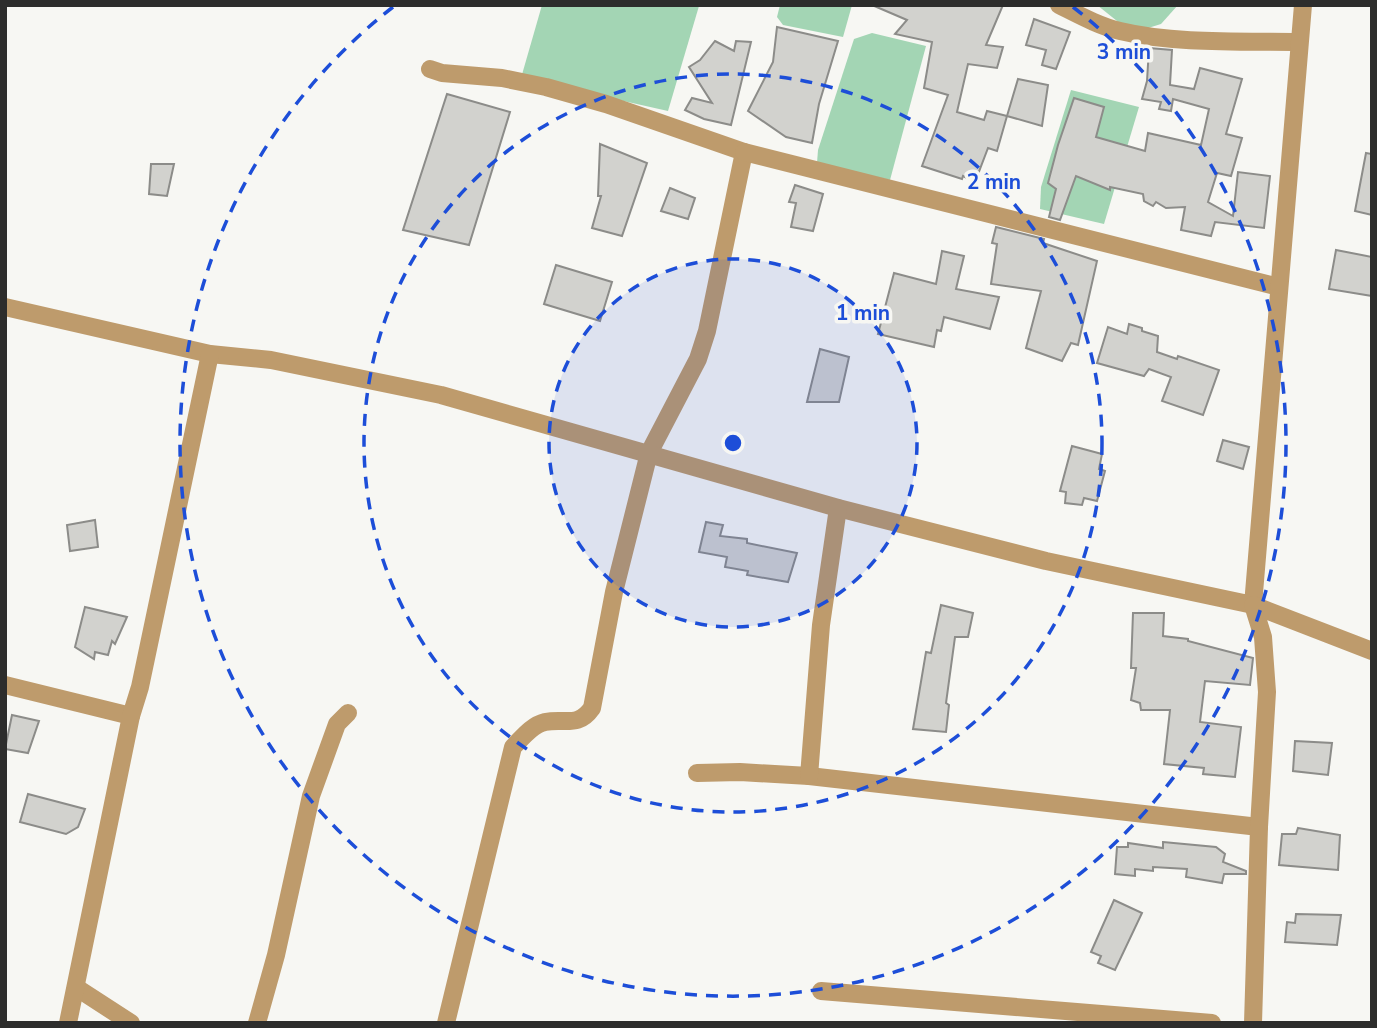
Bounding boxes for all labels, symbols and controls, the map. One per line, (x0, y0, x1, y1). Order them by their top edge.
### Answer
text: 3 min (1097, 38, 1151, 66)
text: 2 min (967, 168, 1021, 196)
text: 1 min (836, 299, 890, 327)
centre of rings (721, 431, 745, 455)

